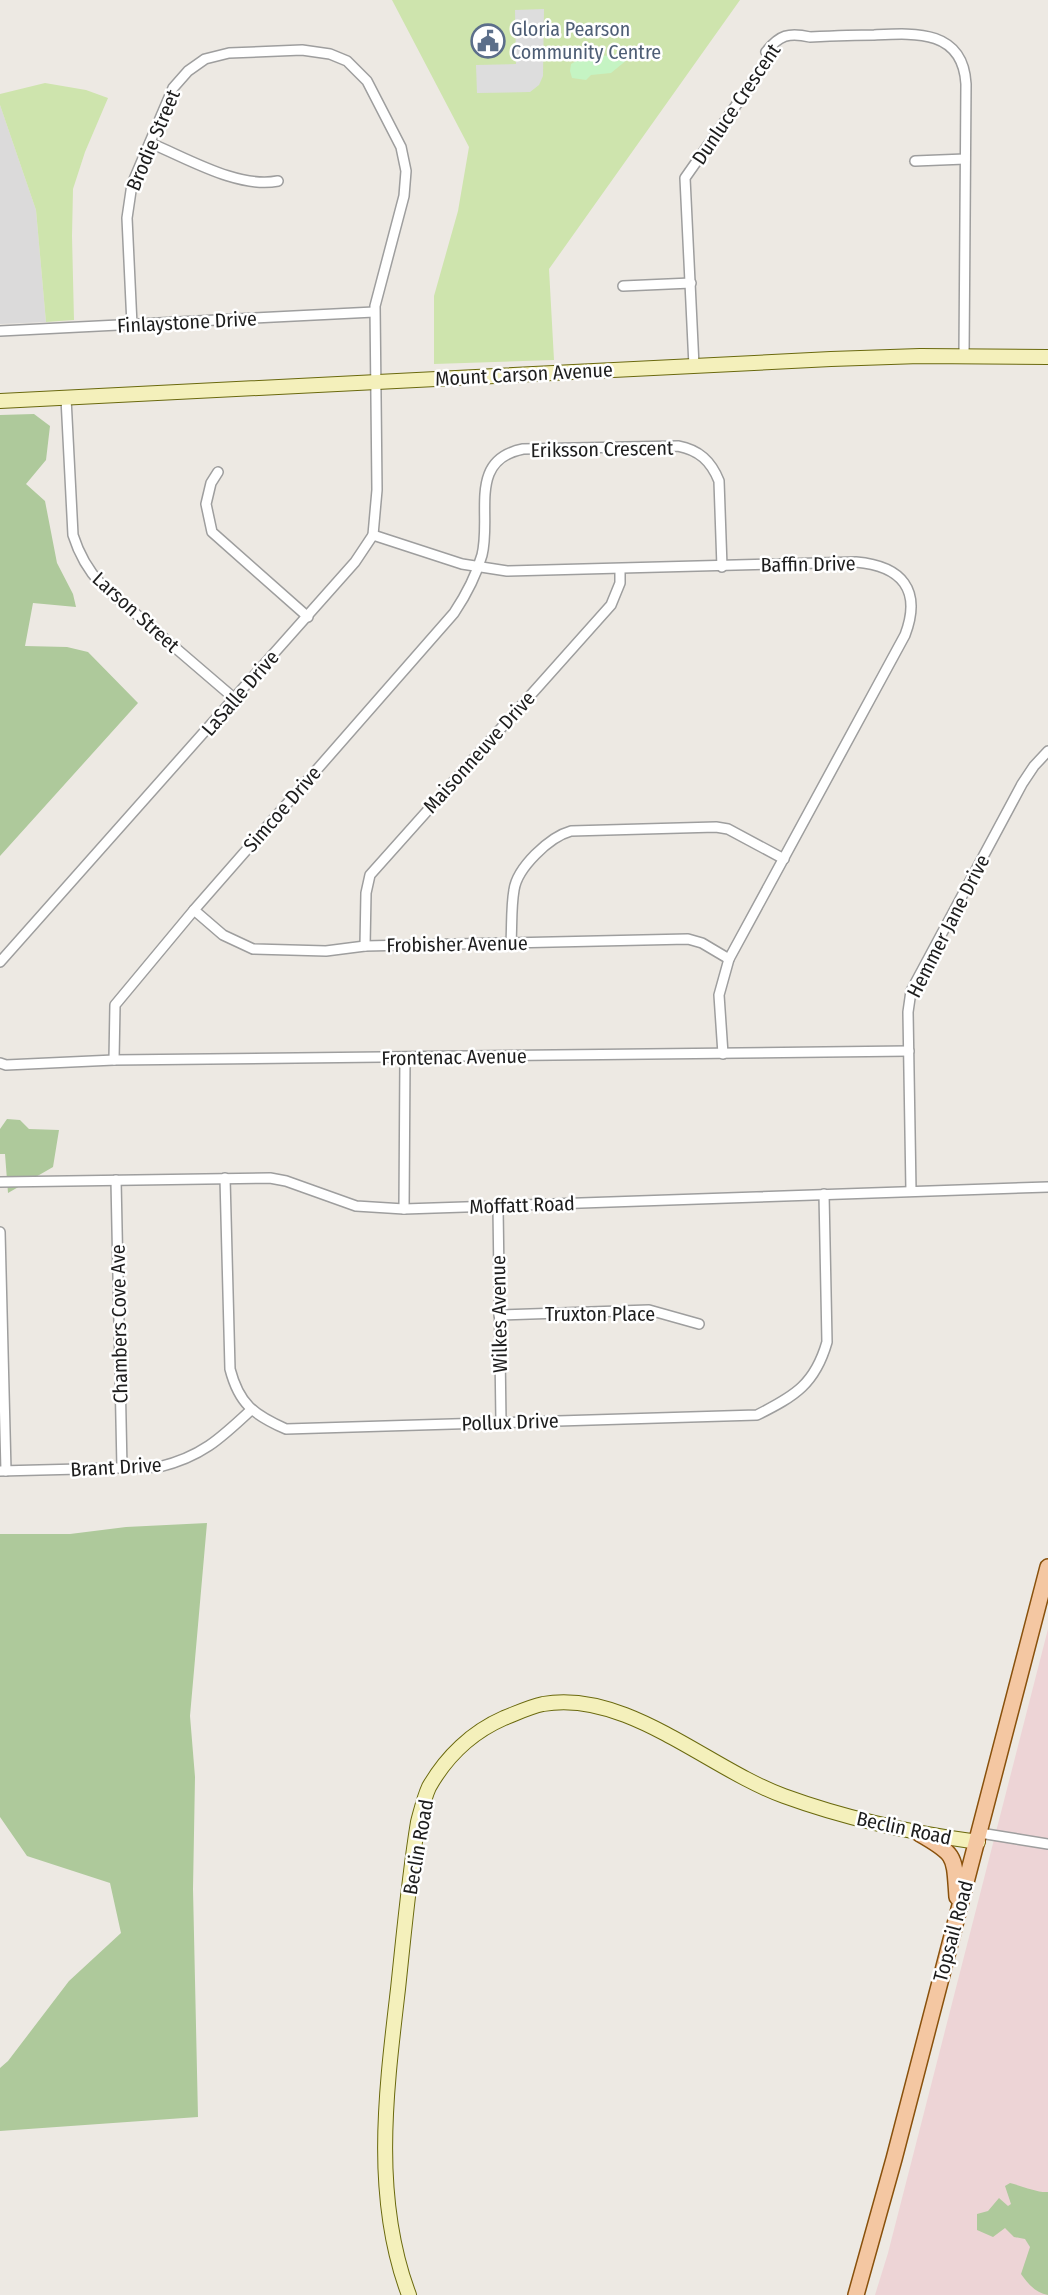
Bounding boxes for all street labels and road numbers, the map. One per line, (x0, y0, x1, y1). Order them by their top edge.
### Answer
street label: Dunluce Crescent (687, 38, 786, 169)
street label: Brodie Street (121, 85, 185, 194)
street label: Finlaystone Drive (117, 306, 257, 338)
street label: Mount Carson Avenue (435, 357, 613, 391)
street label: Eriksson Crescent (530, 436, 674, 462)
street label: Baffin Drive (760, 551, 856, 577)
street label: Larson Street (88, 567, 185, 658)
street label: LaSalle Drive (196, 645, 284, 741)
street label: Maisonneuve Drive (418, 686, 540, 818)
street label: Simcoe Drive (238, 761, 326, 857)
street label: Hemmer Jane Drive (902, 851, 994, 1001)
street label: Frobisher Avenue (386, 931, 528, 957)
street label: Frontenac Avenue (381, 1044, 527, 1070)
street label: Moffatt Road (469, 1191, 575, 1219)
street label: Chambers Cove Ave (106, 1244, 132, 1404)
street label: Wilkes Avenue (486, 1255, 512, 1373)
street label: Truxton Place (545, 1302, 655, 1326)
street label: Pollux Drive (461, 1408, 559, 1436)
street label: Brant Drive (70, 1453, 162, 1481)
street label: Beclin Road (398, 1797, 438, 1897)
street label: Beclin Road (854, 1806, 954, 1850)
street label: Topsail Road (928, 1878, 978, 1984)

